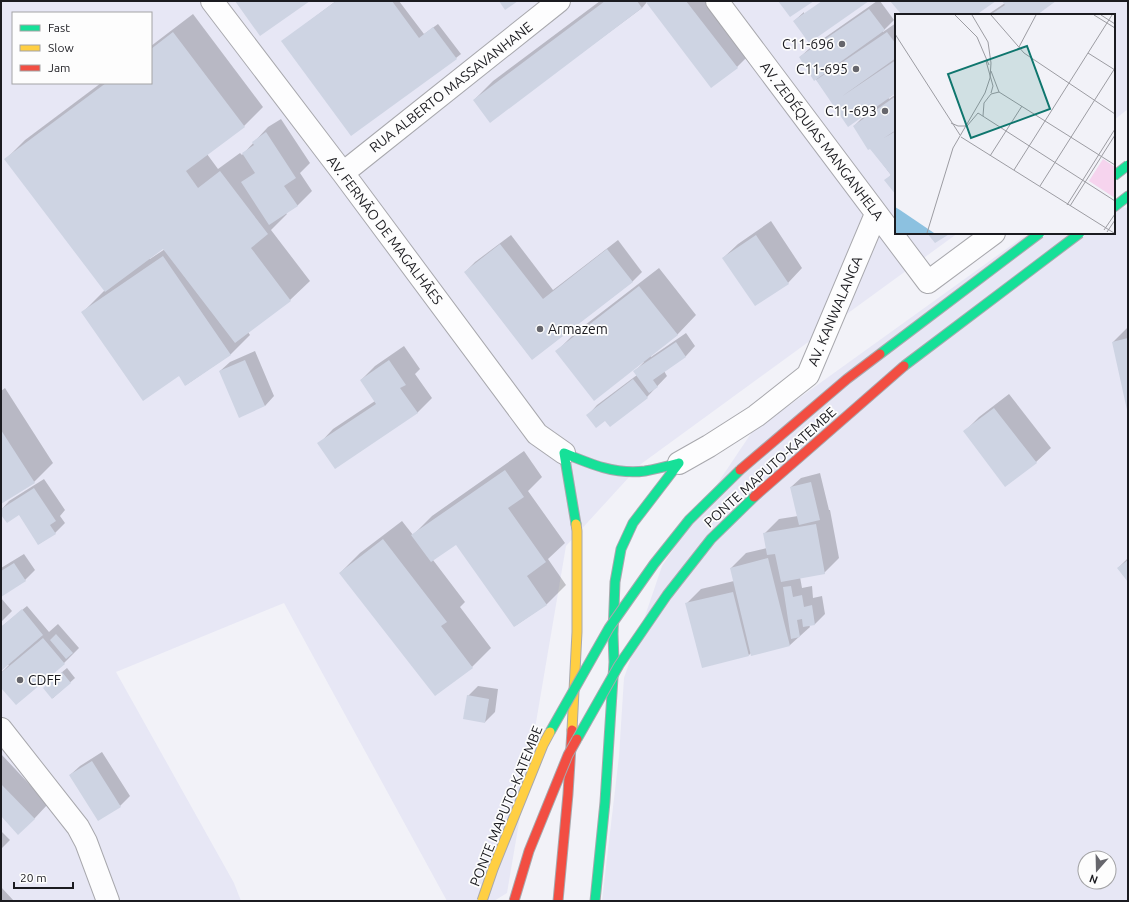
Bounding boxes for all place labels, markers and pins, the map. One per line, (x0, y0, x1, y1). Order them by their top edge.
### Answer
place label: C11-696 (782, 36, 834, 52)
marker: C11-696 (837, 39, 847, 49)
place label: C11-695 (796, 61, 848, 77)
marker: C11-695 (851, 64, 861, 74)
place label: C11-693 (825, 103, 877, 119)
marker: C11-693 (880, 106, 890, 116)
place label: Armazem (548, 321, 608, 337)
marker: Armazem (535, 324, 545, 334)
place label: CDFF (28, 672, 61, 688)
marker: CDFF (15, 675, 25, 685)

